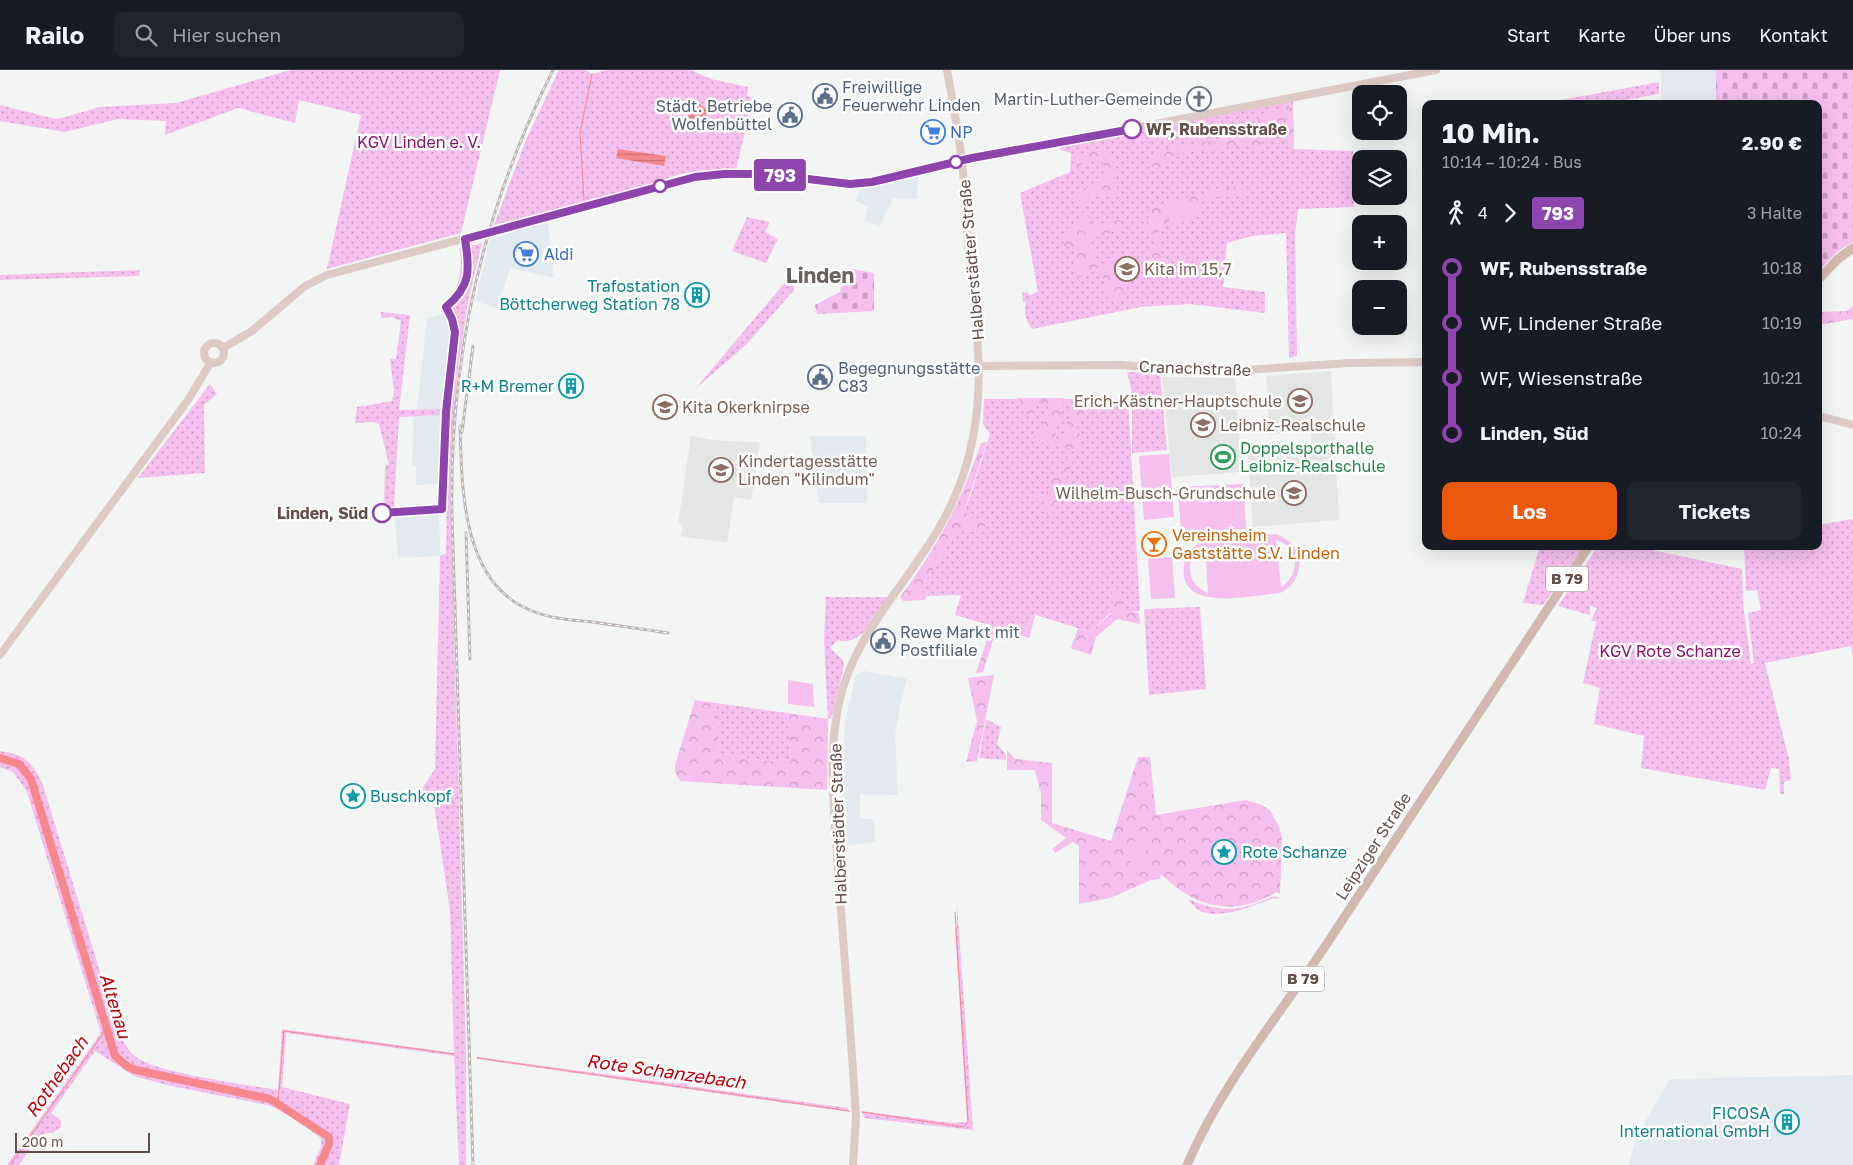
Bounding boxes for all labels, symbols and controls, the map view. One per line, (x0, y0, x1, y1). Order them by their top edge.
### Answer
search box (114, 12, 464, 57)
text: Railo (25, 20, 84, 49)
icon: search (132, 21, 160, 49)
text: Hier suchen (172, 23, 281, 46)
text: Start (1507, 24, 1550, 46)
text: Karte (1578, 24, 1625, 46)
text: Über uns (1653, 24, 1731, 46)
text: Kontakt (1759, 24, 1828, 46)
place label: Freiwillige Feuerwehr Linden (842, 77, 981, 115)
public building icon: Freiwillige Feuerwehr Linden (812, 83, 838, 109)
map controls (1352, 85, 1407, 335)
button: locate (1352, 85, 1407, 140)
church icon: Martin-Luther-Gemeinde (1186, 86, 1212, 112)
place label: Martin-Luther-Gemeinde (993, 89, 1182, 109)
place label: Städt. Betriebe Wolfenbüttel (656, 96, 772, 134)
public building icon: Städt. Betriebe Wolfenbüttel (777, 102, 803, 128)
text: 10 Min. (1442, 116, 1540, 149)
supermarket icon: NP (920, 119, 946, 145)
marker: WF, Rubensstraße (1122, 119, 1142, 139)
place label: WF, Rubensstraße (1146, 119, 1287, 139)
place label: NP (950, 122, 973, 142)
text: 2.90 € (1742, 131, 1802, 154)
park label: KGV Linden e. V. (357, 132, 481, 152)
button: layers (1352, 150, 1407, 205)
text: 10:14 – 10:24 · Bus (1442, 152, 1582, 172)
unlabelled marker (949, 155, 963, 169)
line badge: 793 (751, 159, 809, 191)
text: 793 (764, 164, 796, 186)
unlabelled marker (653, 179, 667, 193)
street label: Halberstädter Straße (954, 179, 988, 341)
icon: walk (1442, 199, 1470, 227)
icon: forward (1496, 199, 1524, 227)
text: 793 (1542, 202, 1574, 224)
text: 4 (1478, 203, 1488, 223)
text: 3 Halte (1747, 203, 1802, 223)
button: + (1352, 215, 1407, 270)
supermarket icon: Aldi (513, 241, 539, 267)
place label: Aldi (544, 244, 574, 264)
school or university icon: Kita im 15,7 (1114, 256, 1140, 282)
text: WF, Rubensstraße (1480, 256, 1647, 279)
text: 10:18 (1762, 258, 1802, 278)
place label: Kita im 15,7 (1144, 259, 1232, 279)
district label: Linden (786, 262, 854, 288)
place label: Trafostation Böttcherweg Station 78 (499, 276, 680, 314)
button: − (1352, 280, 1407, 335)
building icon: Trafostation Böttcherweg Station 78 (684, 282, 710, 308)
text: WF, Lindener Straße (1480, 311, 1662, 334)
text: 10:19 (1762, 313, 1802, 333)
street label: Cranachstraße (1139, 356, 1251, 380)
place label: Begegnungsstätte C83 (838, 358, 980, 396)
public building icon: Begegnungsstätte C83 (807, 364, 833, 390)
text: WF, Wiesenstraße (1480, 366, 1643, 389)
text: 10:21 (1762, 368, 1802, 388)
building icon: R+M Bremer (558, 373, 584, 399)
place label: R+M Bremer (461, 376, 554, 396)
school or university icon: Erich-Kästner-Hauptschule (1287, 388, 1313, 414)
place label: Erich-Kästner-Hauptschule (1074, 391, 1282, 411)
school or university icon: Kita Okerknirpse (652, 394, 678, 420)
place label: Kita Okerknirpse (682, 397, 810, 417)
school or university icon: Leibniz-Realschule (1190, 412, 1216, 438)
place label: Leibniz-Realschule (1220, 415, 1366, 435)
text: Linden, Süd (1480, 421, 1588, 444)
text: 10:24 (1760, 423, 1802, 443)
place label: Doppelsporthalle Leibniz-Realschule (1240, 438, 1386, 476)
sports icon: Doppelsporthalle Leibniz-Realschule (1210, 444, 1236, 470)
place label: Kindertagesstätte Linden "Kilindum" (738, 451, 878, 489)
school or university icon: Kindertagesstätte Linden "Kilindum" (708, 457, 734, 483)
school or university icon: Wilhelm-Busch-Grundschule (1281, 480, 1307, 506)
button: Los (1442, 482, 1617, 540)
button: Tickets (1627, 482, 1802, 540)
place label: Wilhelm-Busch-Grundschule (1055, 483, 1276, 503)
place label: Linden, Süd (277, 503, 368, 523)
marker: Linden, Süd (372, 503, 392, 523)
place label: Vereinsheim Gaststätte S.V. Linden (1172, 525, 1340, 563)
bar icon: Vereinsheim Gaststätte S.V. Linden (1141, 531, 1167, 557)
road number: B 79 (1546, 566, 1588, 592)
place label: Rewe Markt mit Postfiliale (900, 622, 1020, 660)
public building icon: Rewe Markt mit Postfiliale (870, 628, 896, 654)
park label: KGV Rote Schanze (1599, 641, 1741, 661)
street label: Halberstädter Straße (825, 743, 851, 905)
place icon: Buschkopf (340, 783, 366, 809)
place label: Buschkopf (370, 786, 451, 806)
street label: Leipziger Straße (1331, 788, 1415, 904)
place icon: Rote Schanze (1211, 839, 1237, 865)
place label: Rote Schanze (1242, 842, 1347, 862)
road number: B 79 (1282, 966, 1324, 992)
water label: Altenau (96, 971, 137, 1042)
water label: Rothebach (20, 1031, 93, 1121)
water label: Rote Schanzebach (585, 1049, 748, 1093)
place label: FICOSA International GmbH (1619, 1103, 1770, 1141)
building icon: FICOSA International GmbH (1774, 1109, 1800, 1135)
scale bar (15, 1130, 150, 1153)
text: 200 m (22, 1133, 63, 1150)

